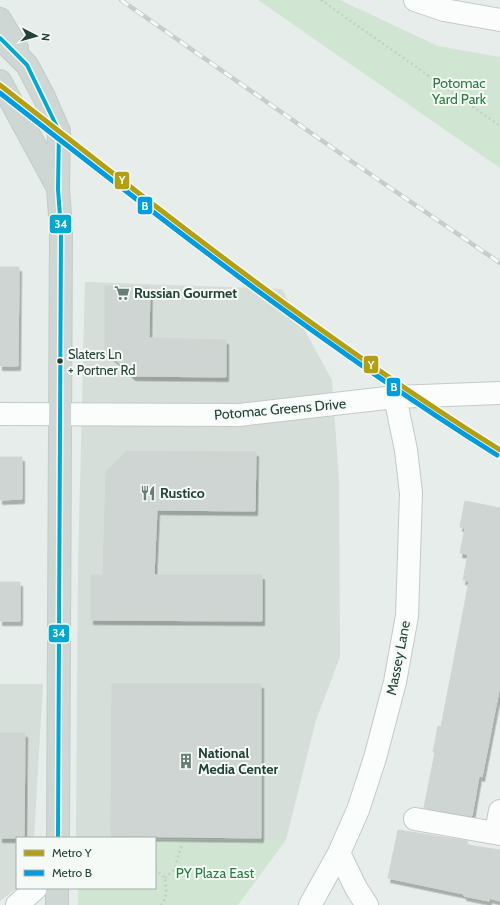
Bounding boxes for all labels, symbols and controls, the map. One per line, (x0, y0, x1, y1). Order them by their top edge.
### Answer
north arrow (16, 16, 56, 56)
text: N (39, 32, 53, 42)
park label: Potomac Yard Park (431, 74, 487, 108)
line badge: Y (114, 171, 130, 190)
text: Y (118, 173, 126, 187)
line badge: B (137, 196, 153, 215)
text: B (142, 199, 149, 213)
line badge: 34 (49, 214, 72, 234)
text: 34 (55, 217, 68, 231)
supermarket icon: Russian Gourmet (113, 284, 131, 302)
place label: Russian Gourmet (134, 284, 237, 302)
place label: Slaters Ln + Portner Rd (68, 346, 135, 378)
line badge: Y (363, 355, 379, 374)
marker: Slaters Ln + Portner Rd (55, 356, 65, 366)
text: Y (367, 358, 375, 372)
line badge: B (386, 377, 401, 397)
text: B (391, 380, 398, 394)
street label: Potomac Greens Drive (213, 394, 347, 424)
restaurant icon: Rustico (139, 484, 157, 502)
place label: Rustico (160, 484, 205, 502)
street label: Massey Lane (382, 619, 414, 697)
line badge: 34 (48, 624, 70, 643)
text: 34 (53, 626, 66, 640)
place label: National Media Center (198, 744, 278, 778)
building icon: National Media Center (177, 752, 195, 770)
legend (16, 837, 156, 889)
text: Metro Y (52, 845, 92, 860)
park label: PY Plaza East (176, 864, 255, 882)
text: Metro B (52, 865, 92, 880)

